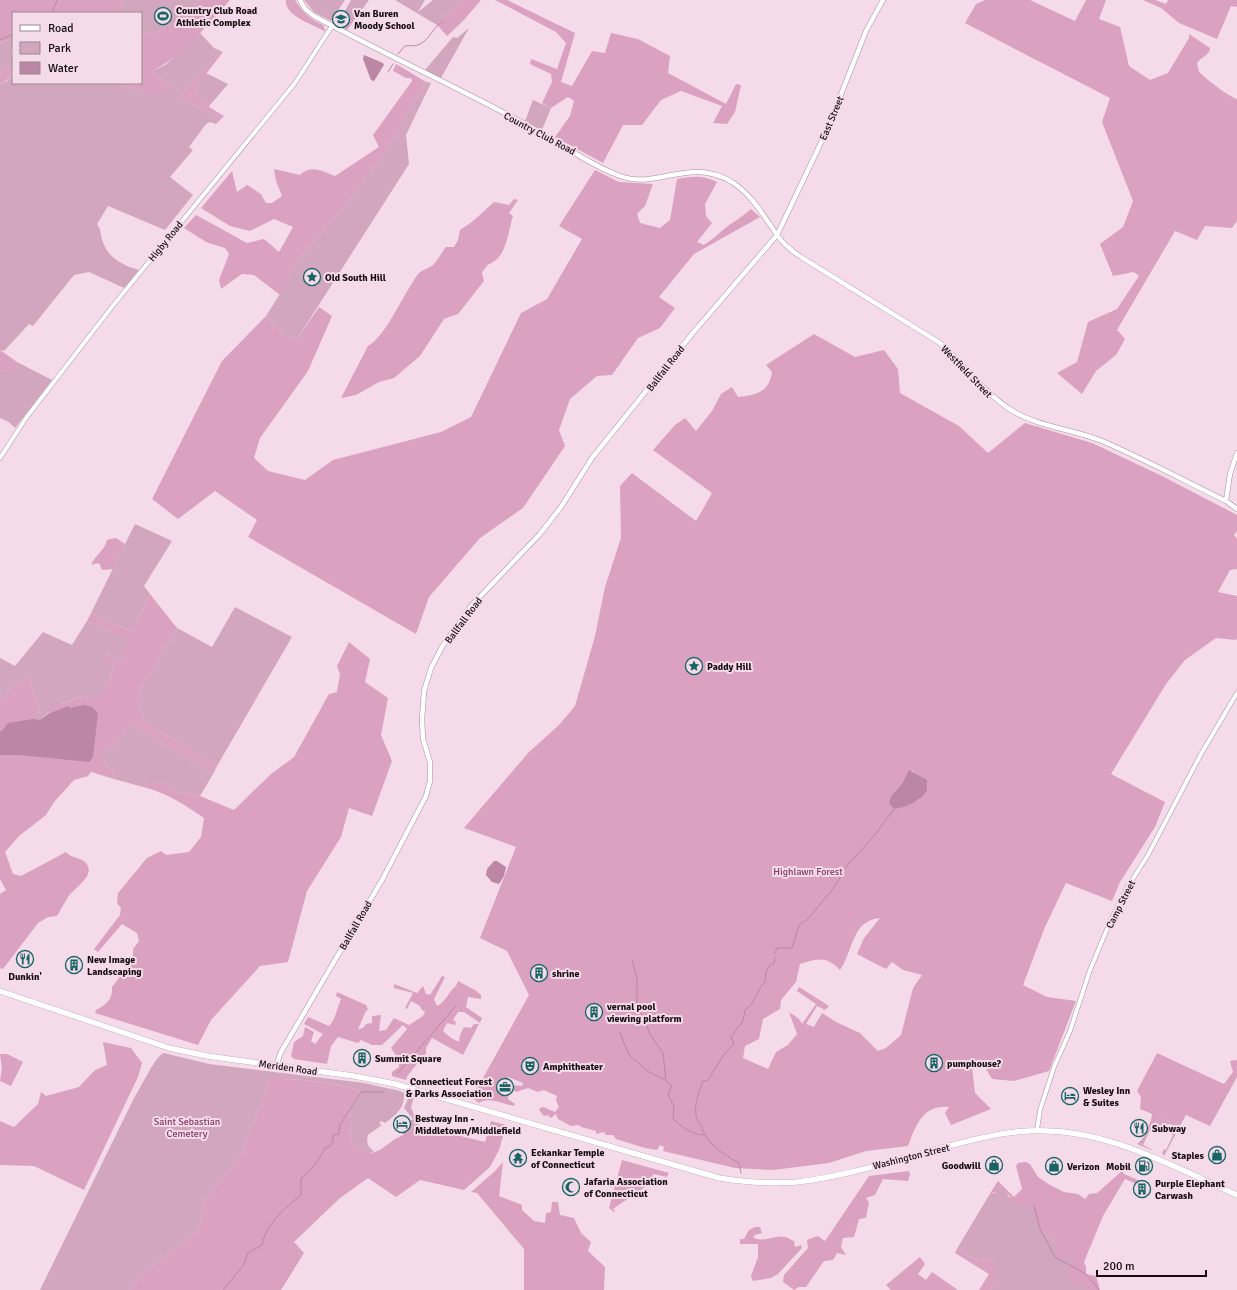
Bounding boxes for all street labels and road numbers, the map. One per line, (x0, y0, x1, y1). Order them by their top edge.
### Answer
street label: East Street (817, 94, 847, 142)
street label: Country Club Road (502, 110, 577, 158)
street label: Higby Road (146, 219, 186, 264)
street label: Ballfall Road (644, 343, 687, 394)
street label: Westfield Street (938, 343, 995, 401)
street label: Ballfall Road (443, 595, 485, 646)
street label: Camp Street (1104, 878, 1138, 931)
street label: Ballfall Road (337, 899, 375, 952)
street label: Meriden Road (258, 1058, 318, 1078)
street label: Washington Street (872, 1141, 951, 1172)

